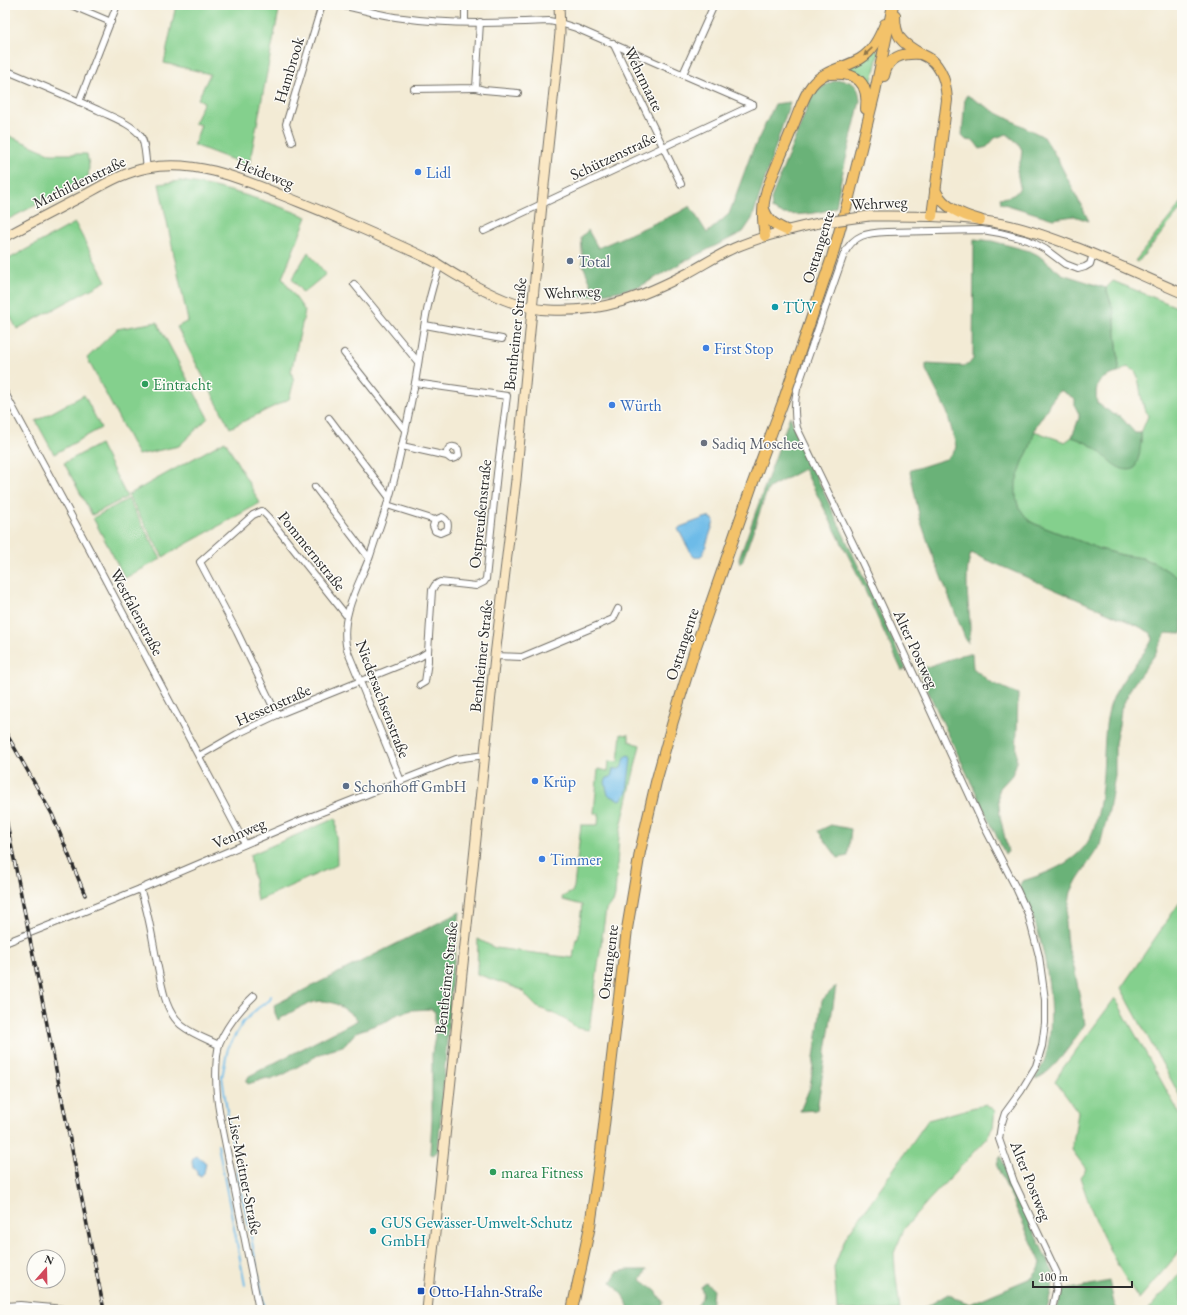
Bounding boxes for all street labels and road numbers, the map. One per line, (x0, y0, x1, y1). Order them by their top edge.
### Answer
street label: Hambrook (269, 34, 309, 106)
street label: Wehrmaate (619, 43, 669, 115)
street label: Schützenstraße (567, 127, 659, 185)
street label: Mathildenstraße (29, 151, 129, 213)
street label: Heideweg (233, 152, 298, 194)
street label: Wehrweg (850, 191, 909, 215)
street label: Osttangente (797, 208, 839, 286)
street label: Bentheimer Straße (499, 277, 531, 391)
street label: Wehrweg (543, 280, 602, 304)
street label: Ostpreußenstraße (464, 458, 496, 570)
street label: Pommernstraße (273, 507, 351, 595)
street label: Westfalenstraße (105, 565, 169, 659)
street label: Bentheimer Straße (465, 599, 497, 713)
street label: Osttangente (660, 605, 704, 683)
street label: Alter Postweg (888, 605, 944, 693)
street label: Niedersachsenstraße (351, 637, 415, 761)
street label: Hessenstraße (232, 679, 314, 731)
street label: Vennweg (209, 812, 270, 854)
street label: Bentheimer Straße (430, 921, 462, 1035)
street label: Osttangente (593, 923, 623, 1001)
street label: Lise-Meitner-Straße (223, 1113, 267, 1237)
street label: Alter Postweg (1005, 1137, 1057, 1225)

